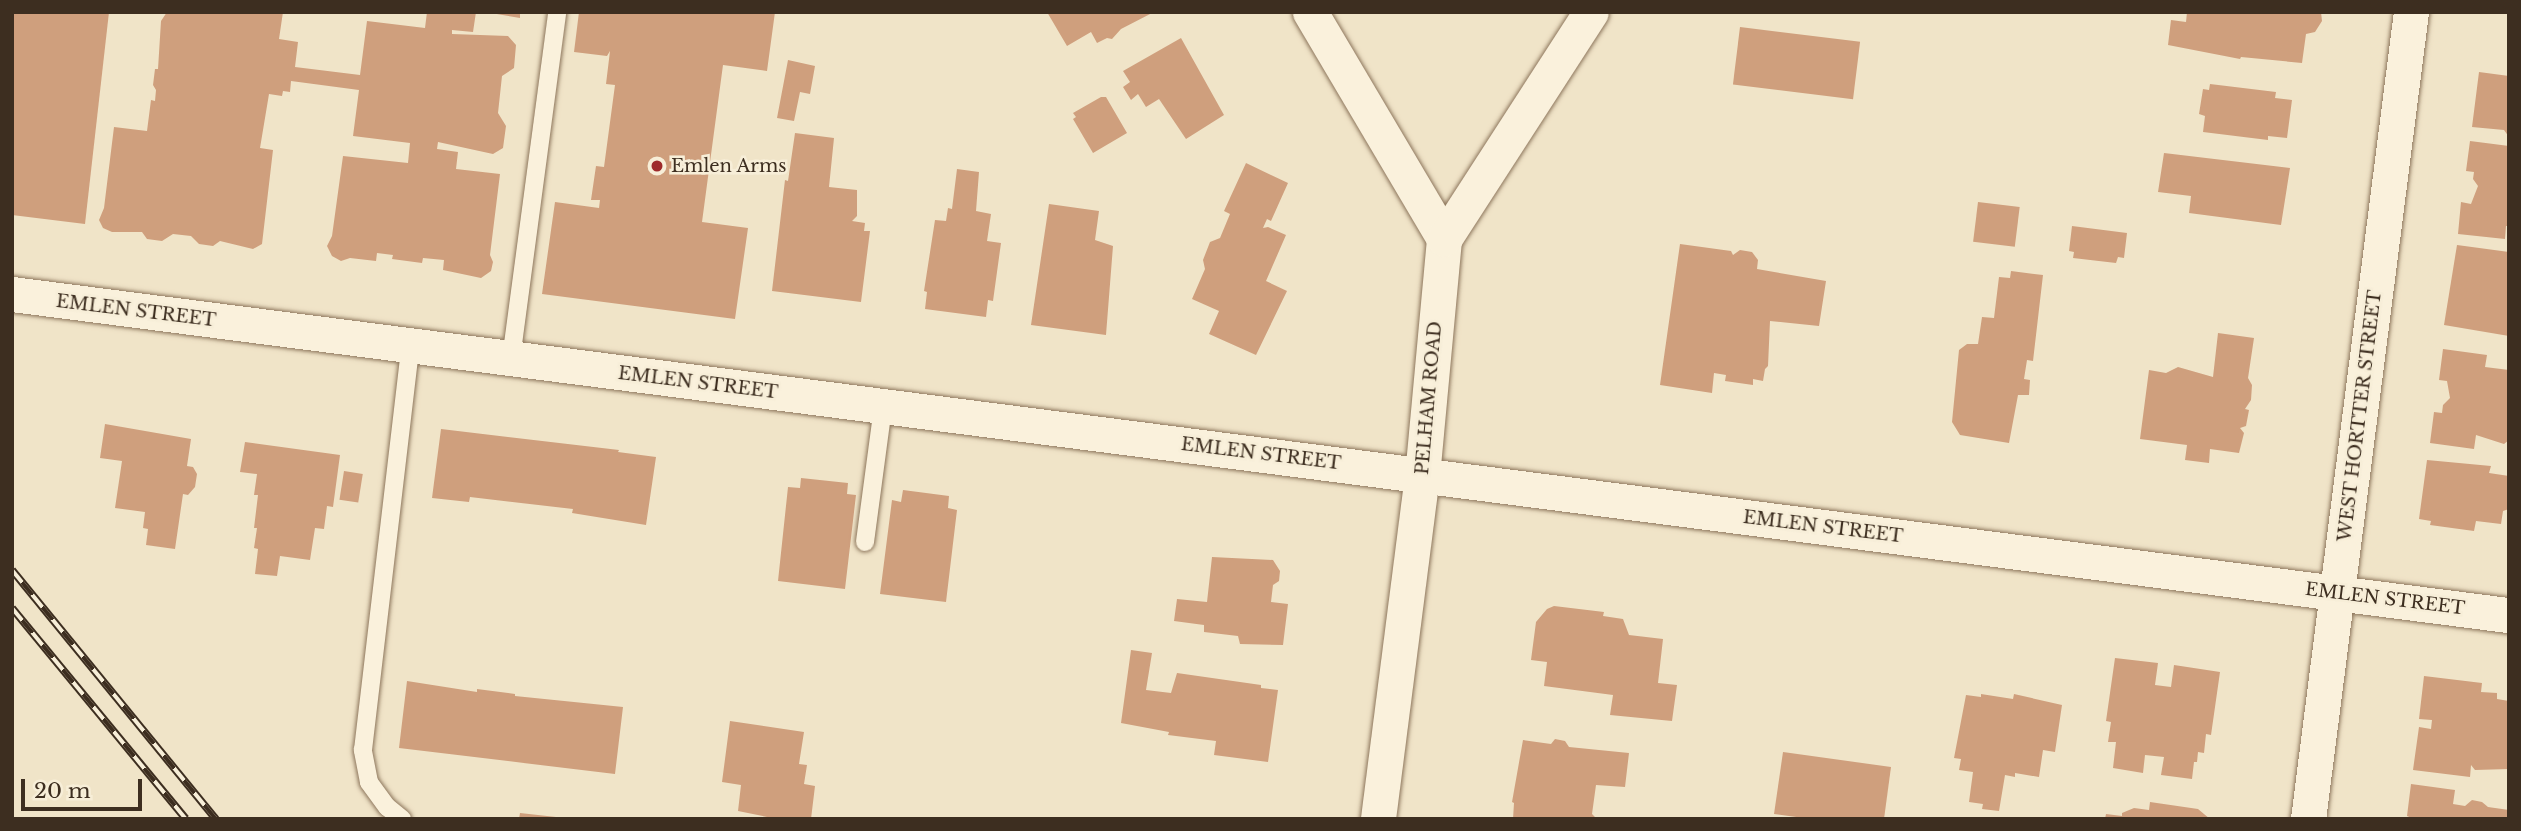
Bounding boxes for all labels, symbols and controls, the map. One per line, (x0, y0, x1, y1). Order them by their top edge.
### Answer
place label: Emlen Arms (671, 155, 787, 177)
marker: Emlen Arms (649, 158, 665, 174)
street label: WEST HORTTER STREET (2334, 288, 2386, 544)
street label: EMLEN STREET (55, 290, 217, 332)
street label: PELHAM ROAD (1412, 320, 1446, 476)
street label: EMLEN STREET (617, 362, 779, 404)
street label: EMLEN STREET (1180, 433, 1342, 475)
street label: EMLEN STREET (1742, 506, 1904, 548)
street label: EMLEN STREET (2304, 578, 2466, 620)
scale bar (24, 764, 145, 808)
text: 20 m (34, 778, 91, 804)

